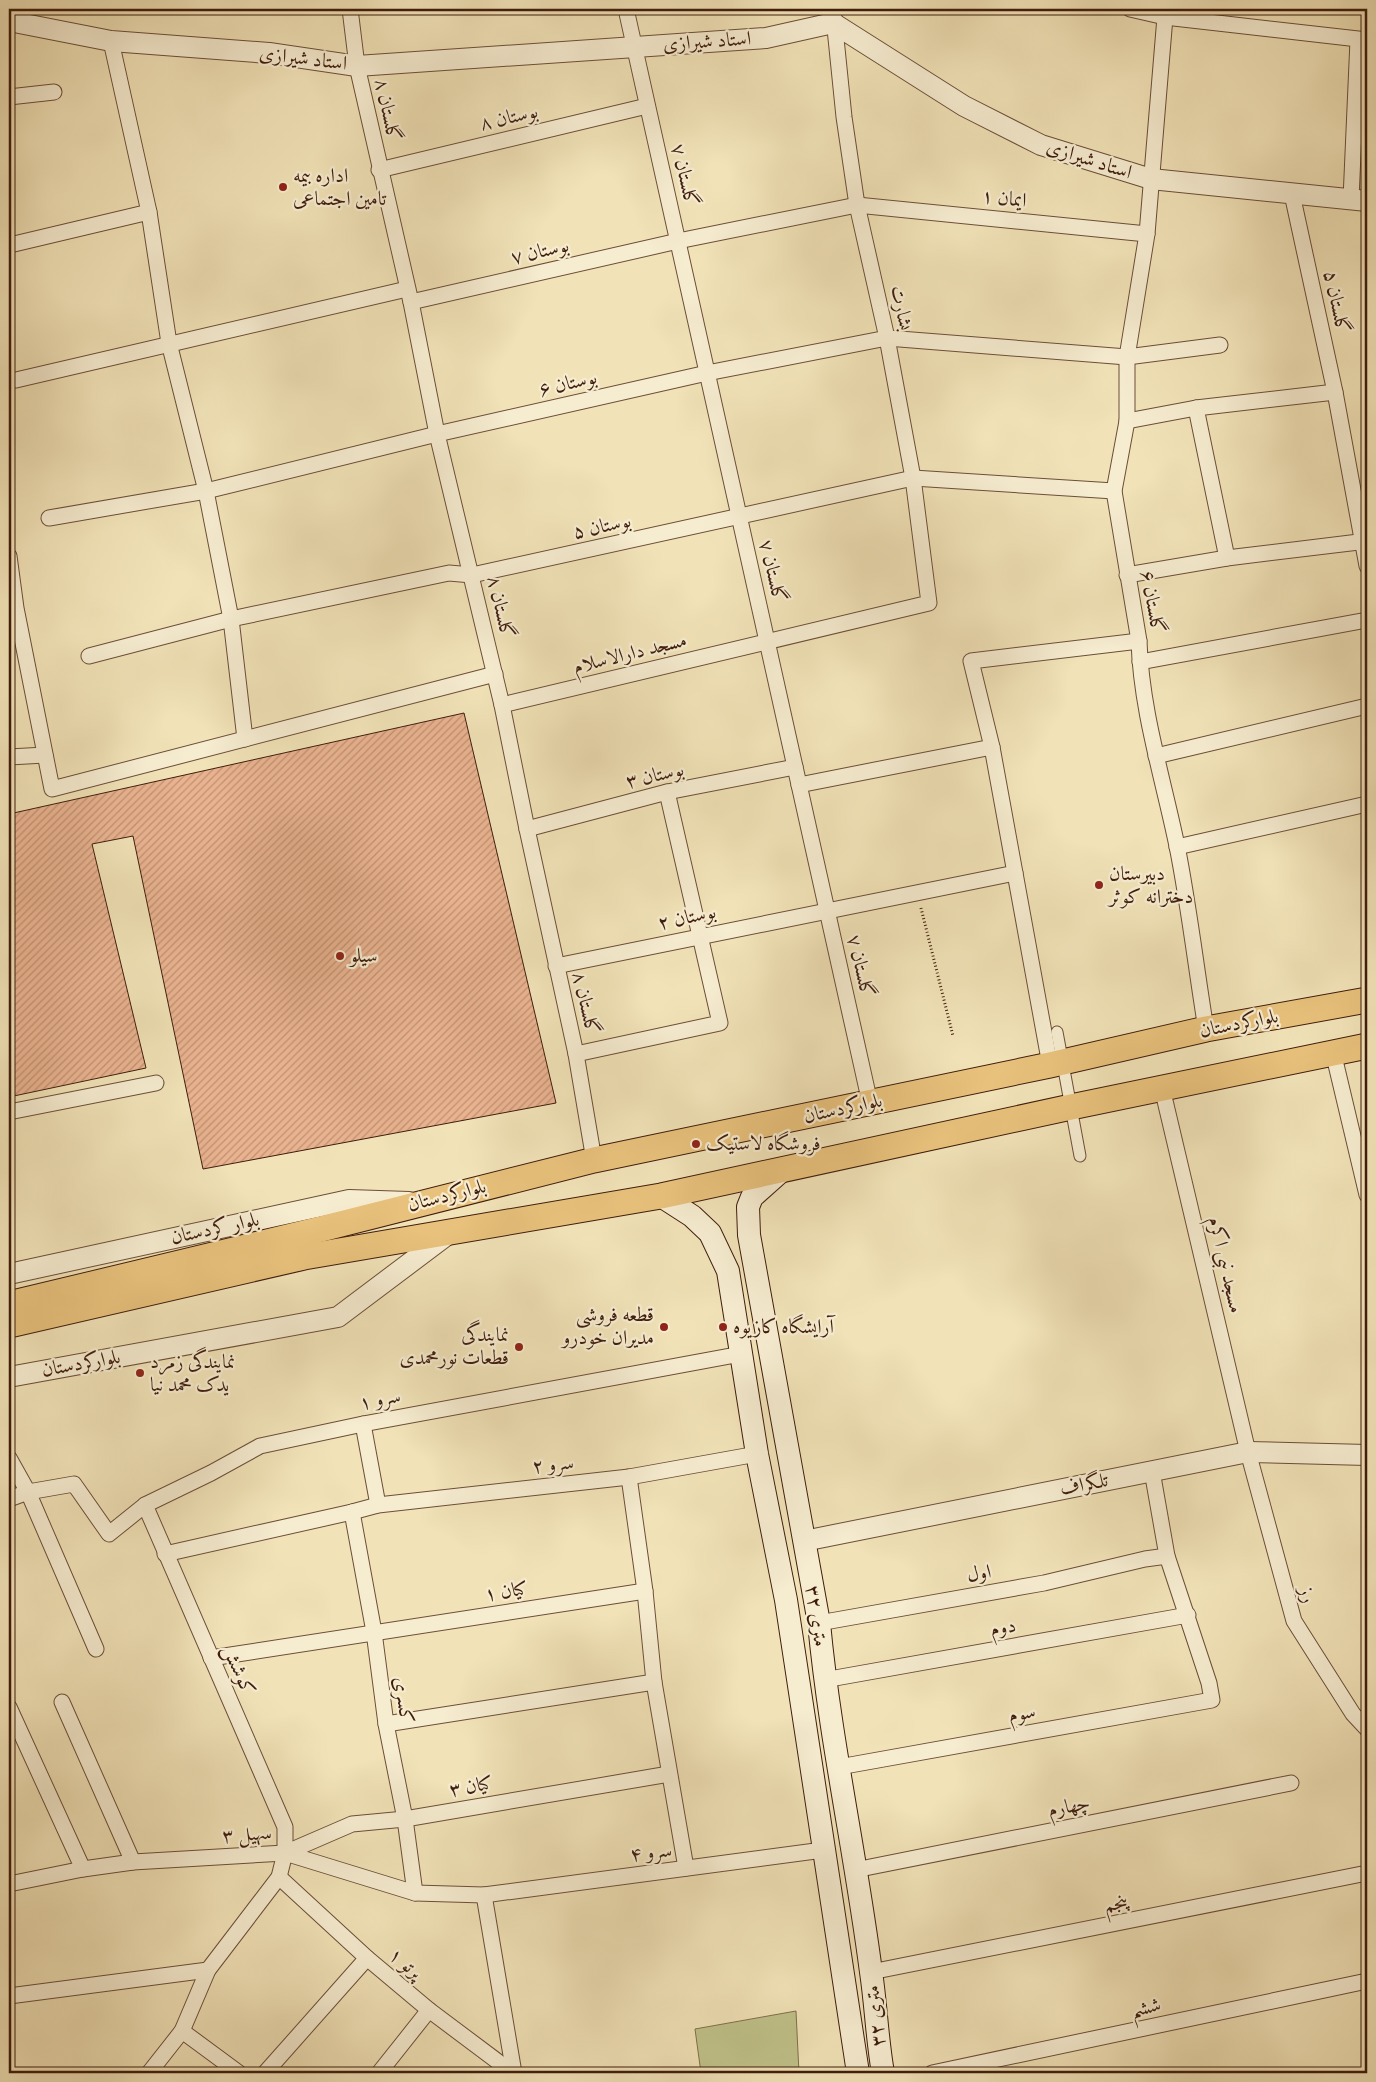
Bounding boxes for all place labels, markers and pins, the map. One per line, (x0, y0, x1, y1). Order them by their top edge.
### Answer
place label: اداره بیمه تامین اجتماعی (293, 164, 386, 212)
marker: اداره بیمه تامین اجتماعی (277, 181, 289, 193)
place label: دبیرستان دخترانه کوثر (1107, 862, 1193, 910)
marker: دبیرستان دخترانه کوثر (1093, 879, 1105, 891)
place label: سیلو (348, 944, 378, 969)
marker: سیلو (334, 950, 346, 962)
place label: فروشگاه لاستیک (706, 1130, 821, 1157)
marker: فروشگاه لاستیک (690, 1138, 702, 1150)
place label: قطعه فروشی مدیران خودرو (560, 1303, 654, 1351)
place label: آرایشگاه کازیوه (733, 1313, 837, 1340)
place label: نمایندگی قطعات نورمحمدی (399, 1319, 509, 1371)
marker: قطعه فروشی مدیران خودرو (658, 1321, 670, 1333)
marker: آرایشگاه کازیوه (717, 1321, 729, 1333)
marker: نمایندگی قطعات نورمحمدی (513, 1341, 525, 1353)
place label: نمایندگی زمرد یدک محمد نیا (150, 1346, 235, 1398)
marker: نمایندگی زمرد یدک محمد نیا (134, 1367, 146, 1379)

